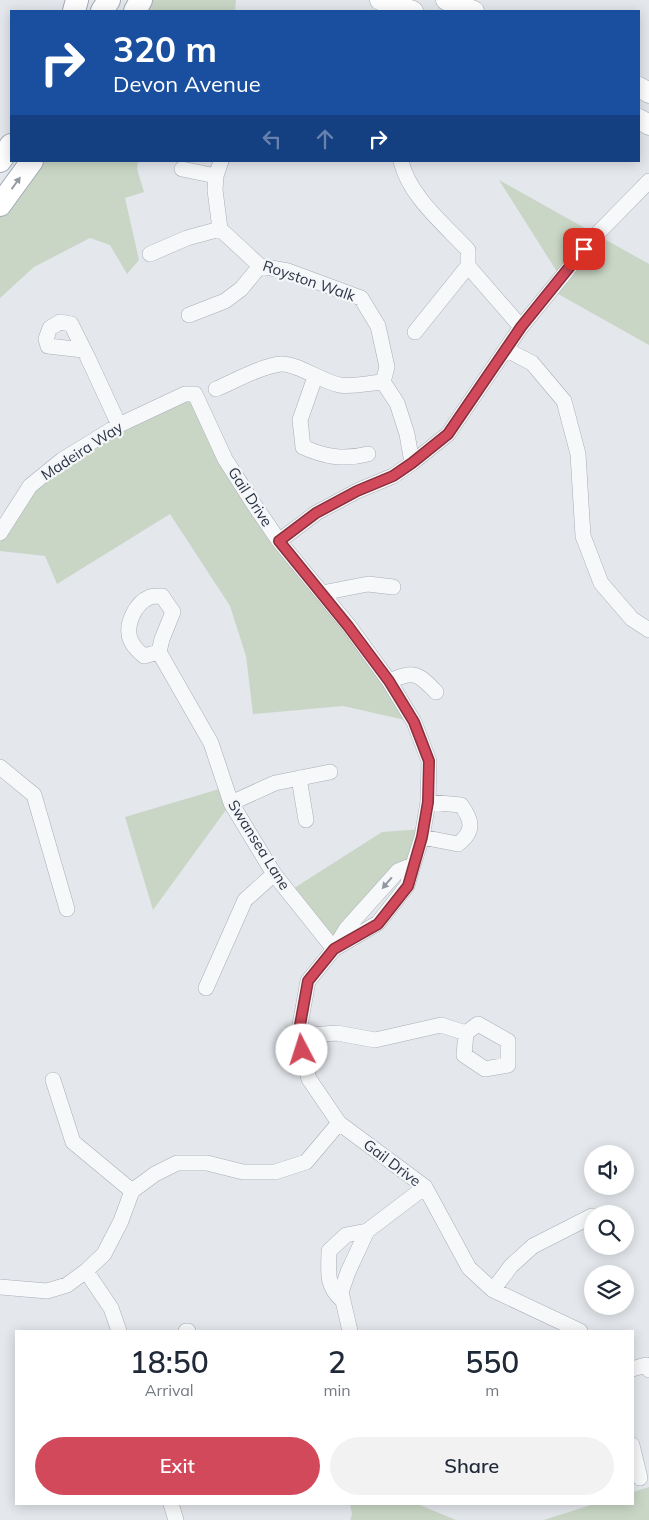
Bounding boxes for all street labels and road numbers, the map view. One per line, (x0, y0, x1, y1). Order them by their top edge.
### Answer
street label: Royston Walk (260, 256, 358, 305)
street label: Madeira Way (37, 417, 126, 484)
street label: Gail Drive (224, 463, 277, 530)
street label: Swansea Lane (224, 796, 295, 893)
street label: Gail Drive (360, 1135, 425, 1190)

